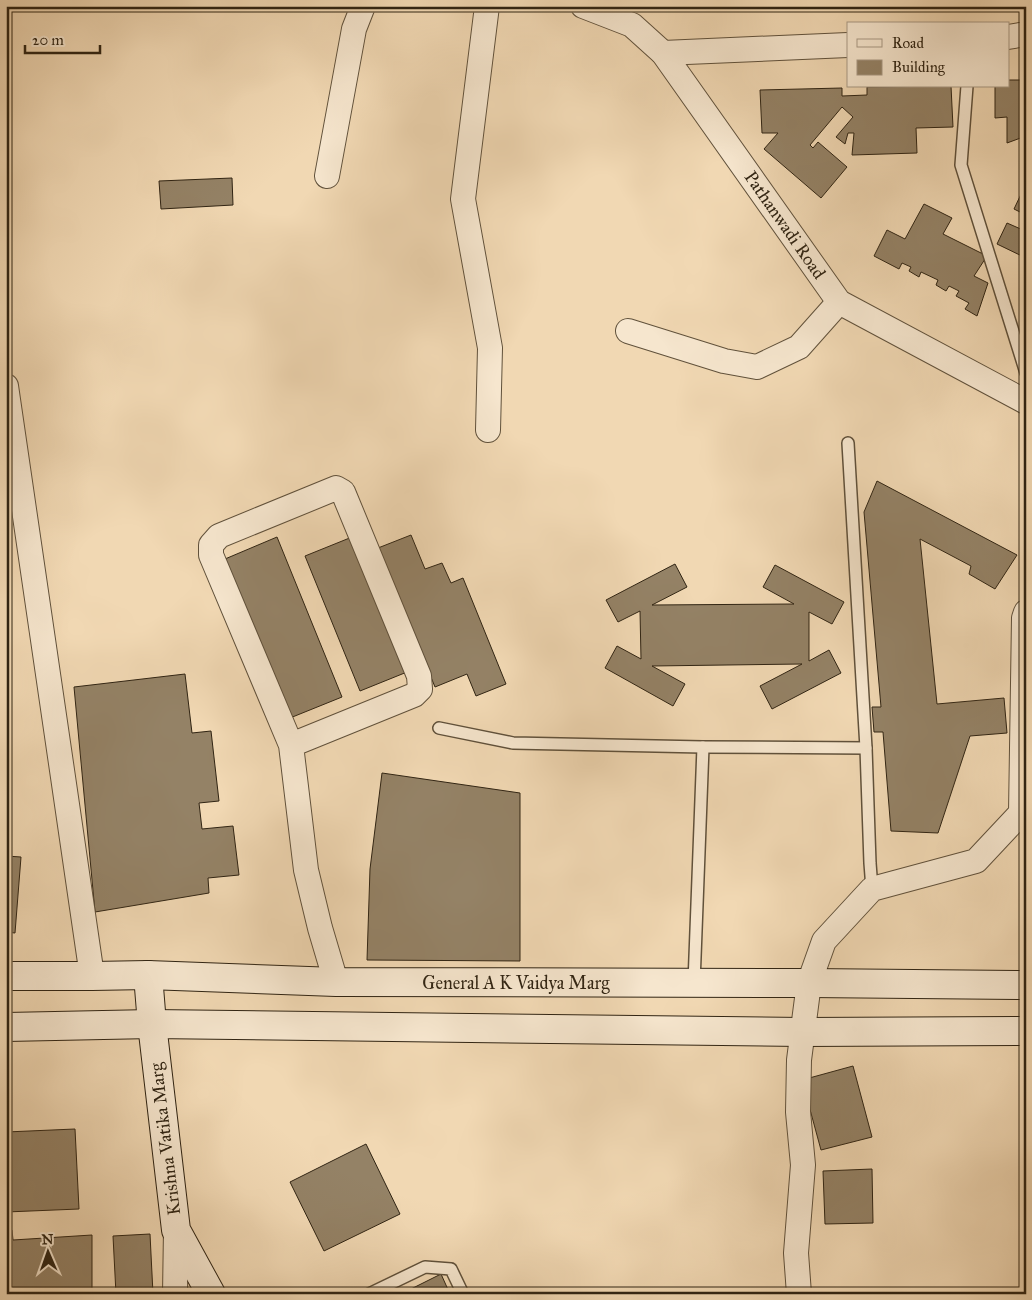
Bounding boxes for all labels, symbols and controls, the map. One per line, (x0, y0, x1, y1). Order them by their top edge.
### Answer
scale bar (25, 22, 100, 54)
legend (847, 22, 1010, 88)
text: 20 m (32, 31, 64, 49)
text: Road (892, 34, 924, 52)
text: Building (892, 58, 946, 76)
street label: Pathanwadi Road (740, 167, 830, 283)
street label: General A K Vaidya Marg (422, 972, 610, 995)
street label: Krishna Vatika Marg (145, 1061, 186, 1216)
north arrow (22, 1228, 72, 1278)
text: N (41, 1231, 54, 1248)

